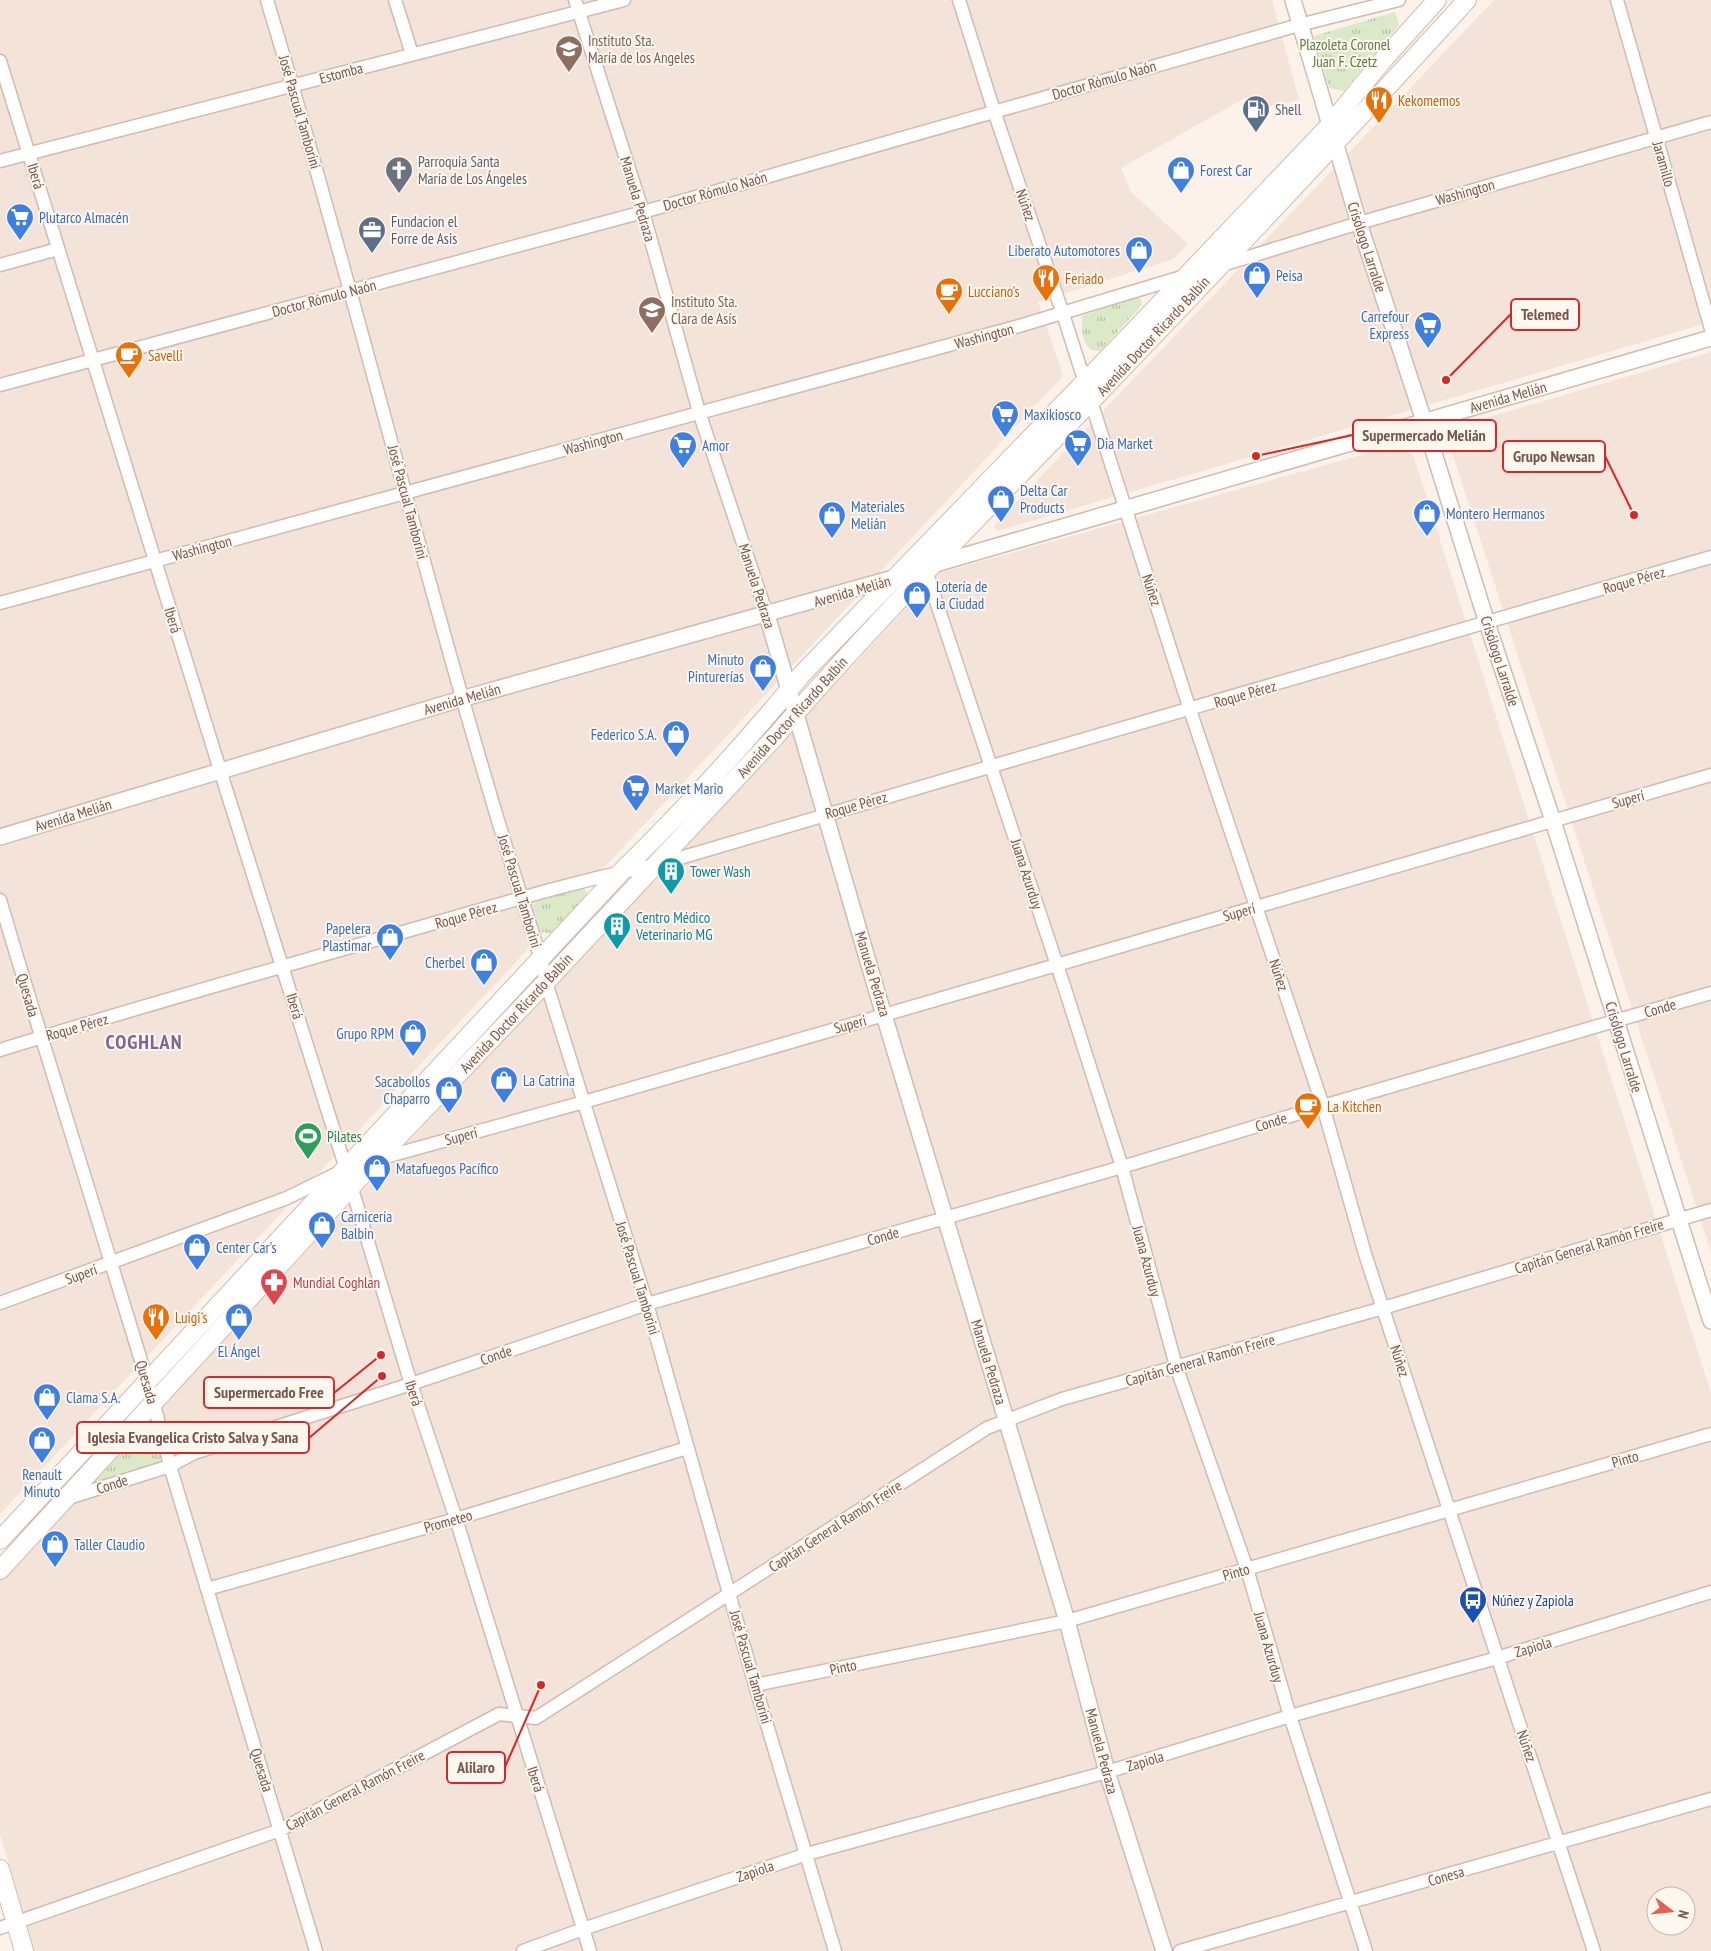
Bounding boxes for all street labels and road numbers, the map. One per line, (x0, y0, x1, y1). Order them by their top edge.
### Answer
street label: José Pascual Tamborini (274, 52, 325, 171)
street label: Doctor Rómulo Naón (1050, 56, 1158, 104)
street label: Estomba (317, 58, 365, 88)
street label: Jaramillo (1648, 138, 1680, 189)
street label: Manuela Pedraza (616, 154, 660, 244)
street label: Iberá (23, 161, 49, 191)
street label: Doctor Rómulo Naón (661, 167, 769, 215)
street label: Washington (1433, 175, 1497, 209)
street label: Núñez (1012, 186, 1040, 224)
street label: Crisólogo Larralde (1343, 199, 1391, 295)
street label: Avenida Doctor Ricardo Balbín (1093, 272, 1213, 400)
street label: Doctor Rómulo Naón (270, 275, 378, 321)
street label: Washington (952, 319, 1016, 353)
street label: Avenida Melián (1467, 377, 1549, 417)
street label: Washington (561, 425, 625, 459)
street label: José Pascual Tamborini (383, 442, 432, 561)
street label: Washington (170, 531, 234, 565)
street label: Manuela Pedraza (734, 541, 780, 631)
street label: Roque Pérez (1601, 562, 1667, 598)
street label: Avenida Melián (811, 571, 893, 611)
street label: Núñez (1138, 572, 1166, 608)
street label: Iberá (160, 605, 186, 635)
street label: Crisólogo Larralde (1476, 613, 1524, 709)
street label: Avenida Doctor Ricardo Balbín (733, 652, 851, 782)
street label: Roque Pérez (1212, 676, 1278, 712)
street label: Avenida Melián (421, 679, 503, 719)
street label: Superí (1610, 785, 1647, 813)
street label: Roque Pérez (823, 787, 889, 823)
street label: Avenida Melián (32, 794, 114, 836)
street label: José Pascual Tamborini (493, 831, 546, 950)
street label: Juana Azurduy (1006, 835, 1047, 912)
street label: Roque Pérez (433, 897, 499, 933)
street label: Superí (1221, 898, 1258, 926)
street label: Manuela Pedraza (851, 929, 895, 1019)
street label: Avenida Doctor Ricardo Balbín (456, 949, 576, 1077)
street label: Núñez (1265, 957, 1293, 993)
street label: Quesada (13, 971, 43, 1019)
street label: Iberá (282, 991, 308, 1021)
street label: Conde (1642, 994, 1678, 1022)
street label: Crisólogo Larralde (1601, 999, 1647, 1095)
street label: Roque Pérez (44, 1009, 110, 1045)
street label: Superí (832, 1010, 869, 1038)
street label: Conde (1253, 1108, 1289, 1136)
street label: Superí (443, 1122, 480, 1149)
street label: Capitán General Ramón Freire (1512, 1214, 1666, 1278)
street label: José Pascual Tamborini (611, 1218, 664, 1337)
street label: Conde (865, 1222, 901, 1250)
street label: Juana Azurduy (1128, 1222, 1166, 1299)
street label: Superí (62, 1259, 100, 1289)
street label: Manuela Pedraza (967, 1317, 1011, 1407)
street label: Capitán General Ramón Freire (1123, 1330, 1277, 1390)
street label: Conde (478, 1341, 514, 1369)
street label: Núñez (1386, 1343, 1414, 1379)
street label: Quesada (132, 1358, 162, 1406)
street label: Iberá (401, 1378, 427, 1408)
street label: Pinto (1609, 1446, 1641, 1472)
street label: Conde (94, 1470, 130, 1498)
street label: Capitán General Ramón Freire (765, 1476, 905, 1576)
street label: Prometeo (422, 1505, 474, 1537)
street label: Pinto (1220, 1559, 1252, 1585)
street label: José Pascual Tamborini (725, 1607, 776, 1726)
street label: Juana Azurduy (1250, 1608, 1288, 1685)
street label: Zapiola (1512, 1632, 1554, 1662)
street label: Pinto (828, 1655, 858, 1679)
street label: Manuela Pedraza (1081, 1706, 1123, 1796)
street label: Núñez (1513, 1727, 1541, 1765)
street label: Capitán General Ramón Freire (282, 1745, 428, 1835)
street label: Quesada (246, 1746, 278, 1794)
street label: Zapiola (1124, 1746, 1166, 1776)
street label: Iberá (523, 1764, 549, 1794)
street label: Zapiola (734, 1856, 776, 1886)
street label: Conesa (1426, 1862, 1466, 1890)

